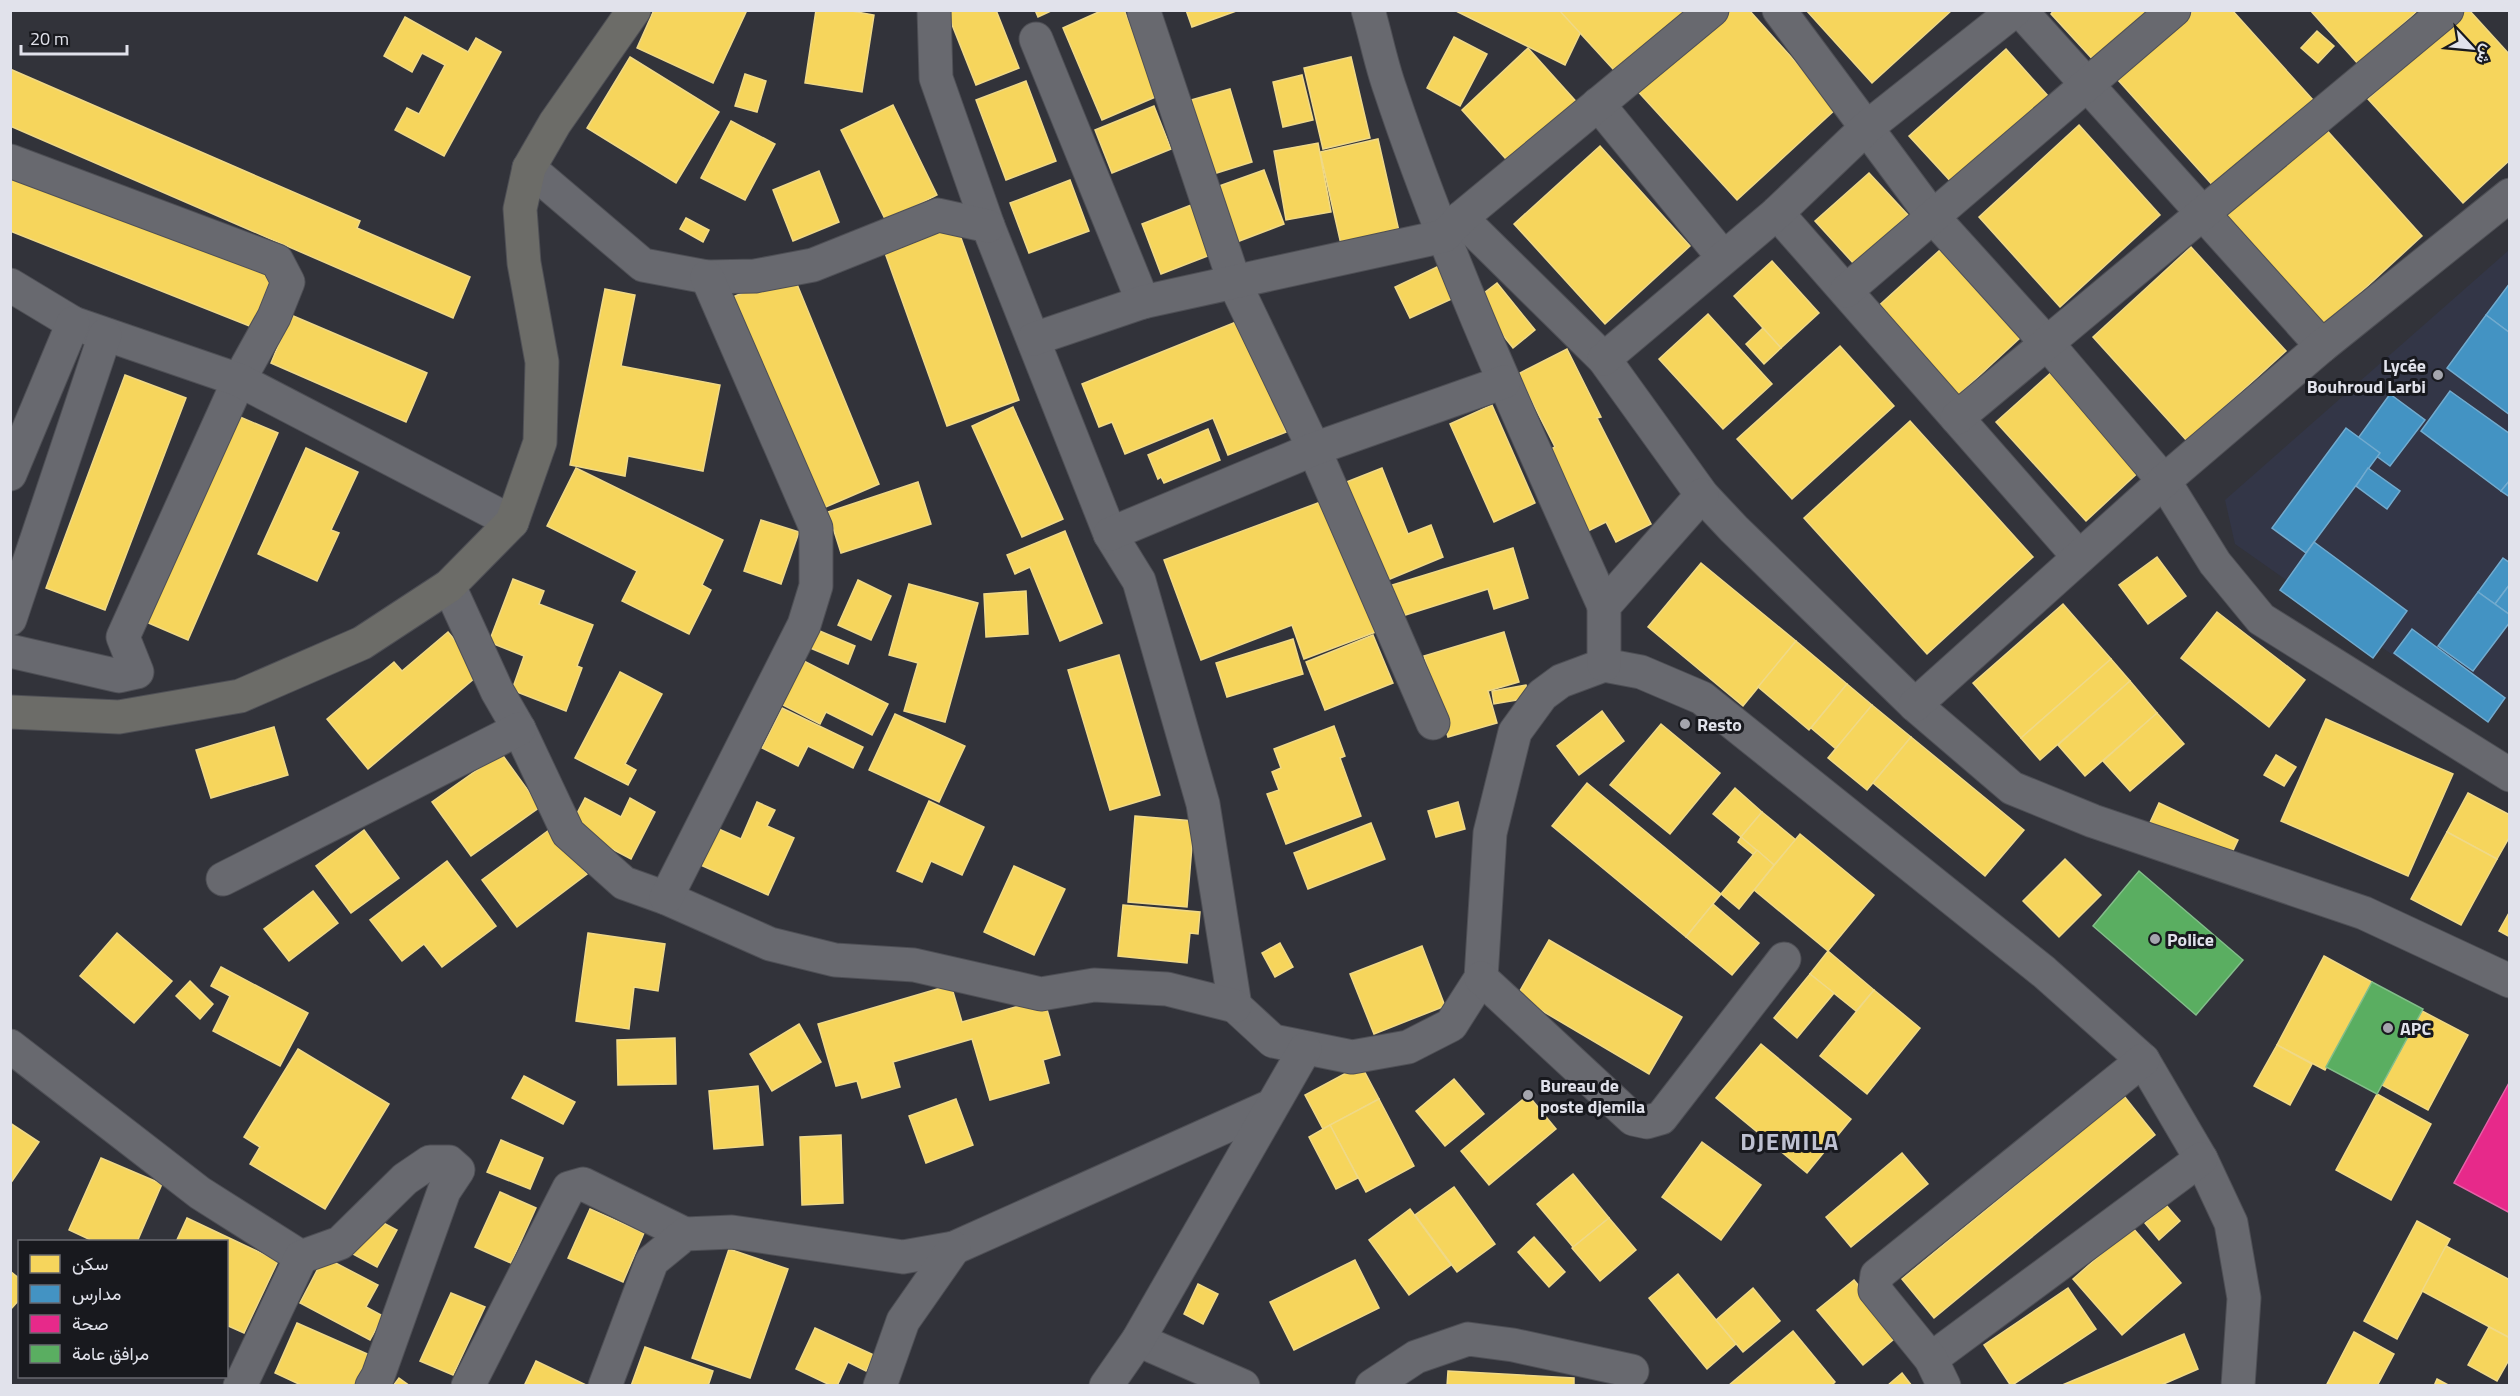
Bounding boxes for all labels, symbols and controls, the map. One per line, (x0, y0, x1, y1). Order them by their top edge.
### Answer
scale bar (21, 18, 128, 56)
north arrow (2442, 18, 2502, 78)
text: 20 m (30, 25, 69, 52)
text: ش (2470, 41, 2500, 68)
place label: Lycée Bouhroud Larbi (2307, 352, 2426, 400)
marker: Lycée Bouhroud Larbi (2431, 368, 2445, 382)
place label: Resto (1697, 711, 1742, 738)
marker: Resto (1678, 717, 1692, 731)
place label: Police (2167, 926, 2214, 953)
marker: Police (2148, 932, 2162, 946)
place label: APC (2400, 1015, 2431, 1042)
marker: APC (2381, 1021, 2395, 1035)
place label: Bureau de poste djemila (1540, 1072, 1645, 1120)
marker: Bureau de poste djemila (1521, 1088, 1535, 1102)
district label: DJEMILA (1740, 1123, 1840, 1159)
legend (18, 1240, 228, 1378)
text: سكن (72, 1250, 108, 1277)
text: مدارس (72, 1280, 121, 1307)
text: صحة (72, 1310, 109, 1337)
text: مرافق عامة (72, 1340, 149, 1367)

